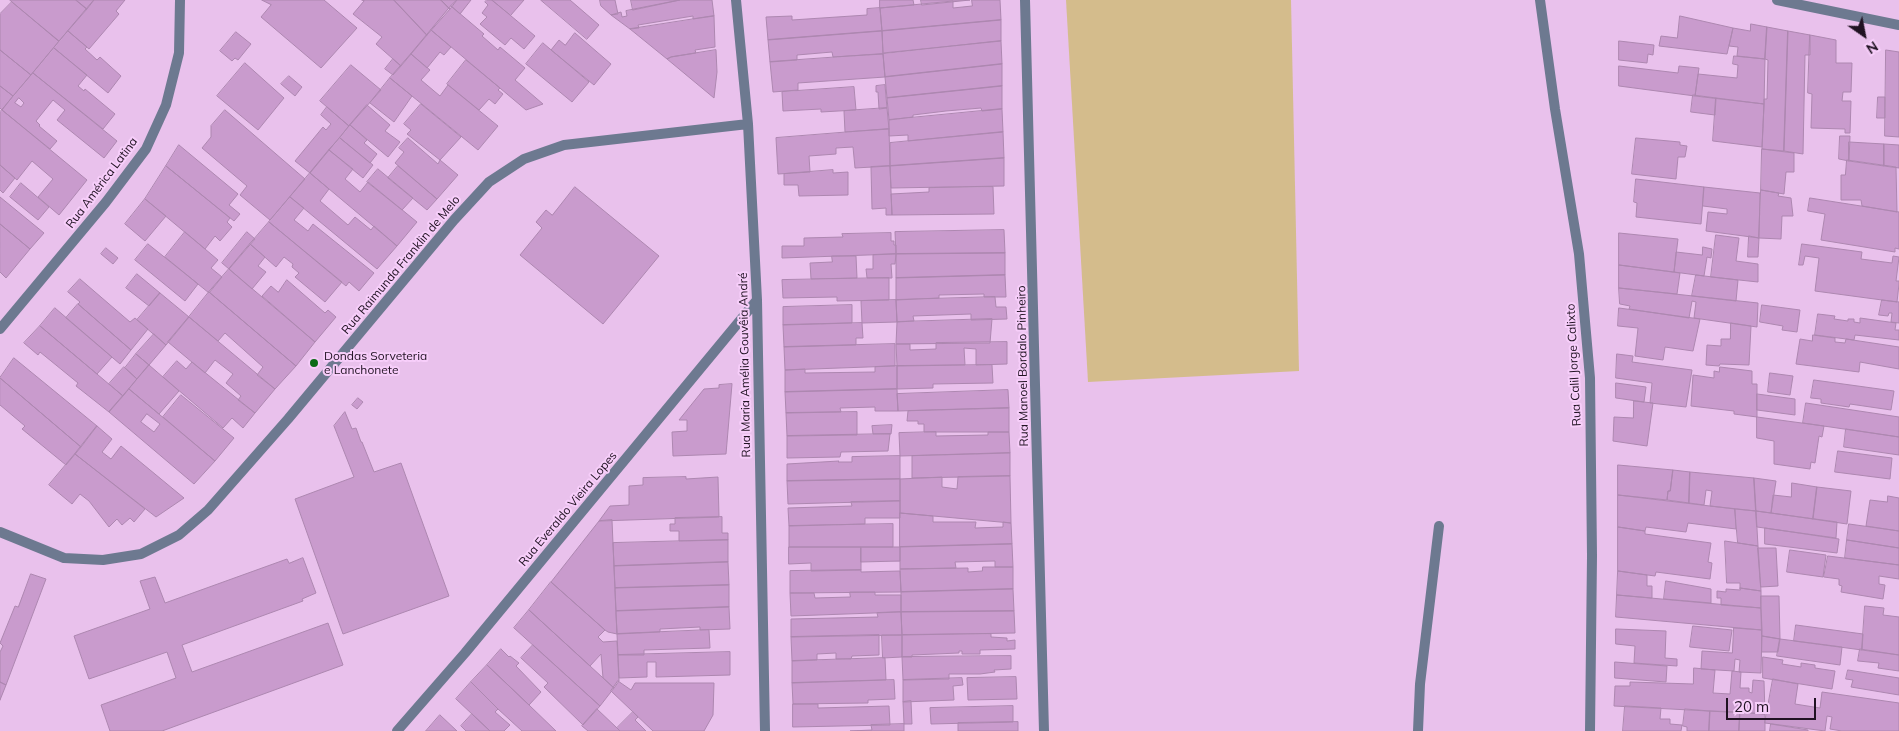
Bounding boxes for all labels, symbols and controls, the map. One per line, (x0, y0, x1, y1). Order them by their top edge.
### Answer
north arrow (1839, 10, 1889, 60)
text: N (1863, 37, 1882, 58)
street label: Rua América Latina (63, 135, 141, 231)
street label: Rua Raimunda Franklin de Melo (339, 193, 463, 337)
street label: Rua Maria Amélia Gouvêia André (736, 272, 754, 458)
street label: Rua Manoel Bordalo Pinheiro (1014, 285, 1032, 447)
street label: Rua Calil Jorge Calixto (1564, 303, 1584, 427)
place label: Dondas Sorveteria e Lanchonete (324, 349, 427, 377)
marker: Dondas Sorveteria e Lanchonete (308, 357, 320, 369)
street label: Rua Everaldo Vieira Lopes (516, 449, 620, 569)
scale bar (1729, 688, 1819, 720)
text: 20 m (1734, 697, 1769, 716)

